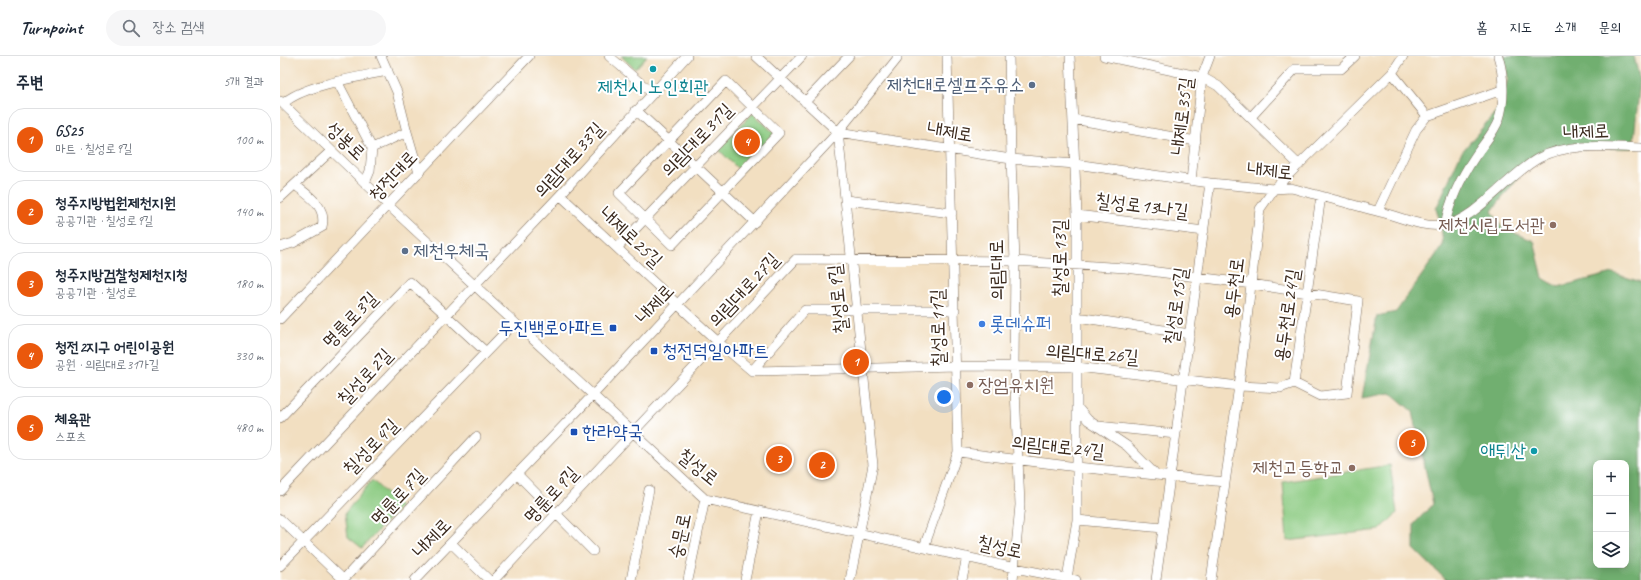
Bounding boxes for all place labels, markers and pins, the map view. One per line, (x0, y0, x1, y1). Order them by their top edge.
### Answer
marker: 제천시 노인회관 (648, 64, 658, 74)
place label: 제천대로셀프주유소 (886, 73, 1024, 97)
place label: 제천시 노인회관 (597, 75, 709, 99)
marker: 제천대로셀프주유소 (1027, 80, 1037, 90)
pin: 4 (734, 127, 760, 157)
place label: 제천시립도서관 (1438, 213, 1545, 237)
marker: 제천시립도서관 (1548, 220, 1558, 230)
place label: 제천우체국 (413, 239, 489, 263)
marker: 제천우체국 (400, 246, 410, 256)
place label: 롯데슈퍼 (990, 312, 1051, 336)
place label: 두진백로아파트 (498, 316, 605, 340)
marker: 롯데슈퍼 (977, 319, 987, 329)
marker: 두진백로아파트 (608, 323, 618, 333)
place label: 청전덕일아파트 (662, 339, 769, 363)
marker: 청전덕일아파트 (649, 346, 659, 356)
pin: 1 (843, 347, 869, 377)
place label: 장엄유치원 (978, 373, 1054, 397)
marker: 장엄유치원 (965, 380, 975, 390)
place label: 한라약국 (582, 420, 643, 444)
marker: 한라약국 (569, 427, 579, 437)
pin: 5 (1399, 428, 1425, 458)
place label: 애뒤산 (1480, 439, 1526, 463)
pin: 3 (766, 444, 792, 474)
marker: 애뒤산 (1529, 446, 1539, 456)
pin: 2 (809, 450, 835, 480)
place label: 제천고등학교 (1252, 456, 1344, 480)
marker: 제천고등학교 (1347, 463, 1357, 473)

